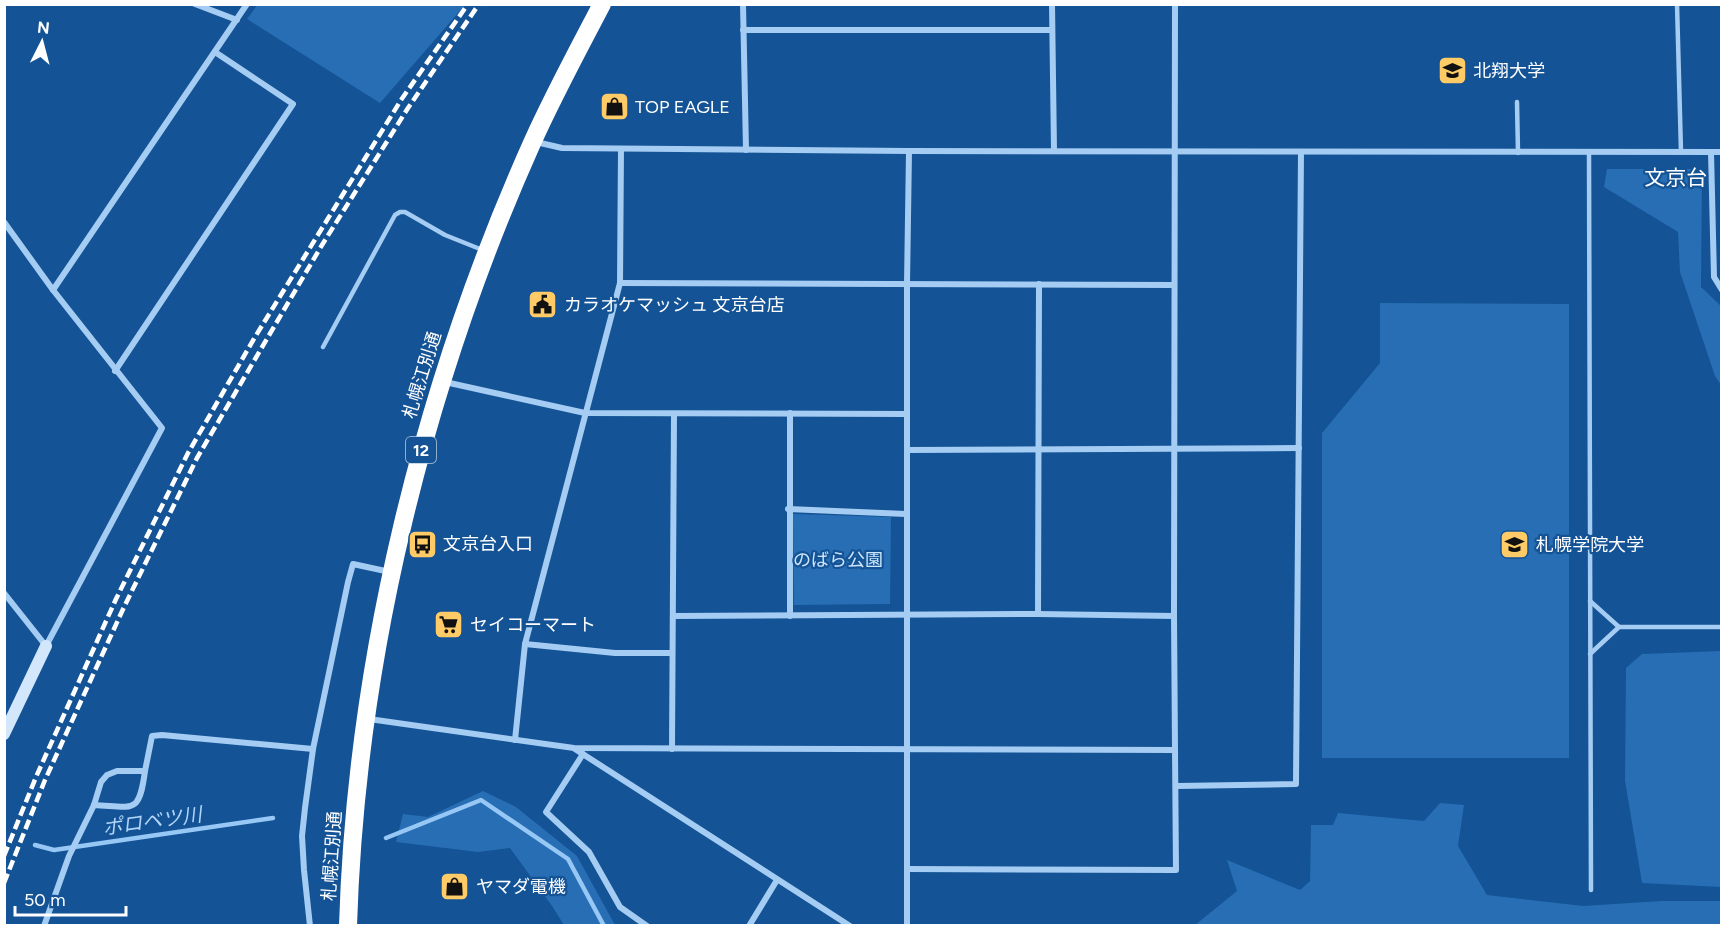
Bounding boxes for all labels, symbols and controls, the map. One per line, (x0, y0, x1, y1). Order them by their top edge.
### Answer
north arrow (12, 12, 72, 72)
text: N (36, 17, 51, 38)
school or university icon: 北翔大学 (1436, 55, 1468, 87)
place label: 北翔大学 (1473, 60, 1545, 82)
shop icon: TOP EAGLE (598, 91, 630, 123)
place label: TOP EAGLE (635, 96, 730, 118)
district label: 文京台 (1645, 165, 1708, 190)
public building icon: カラオケマッシュ 文京台店 (527, 289, 559, 321)
place label: カラオケマッシュ 文京台店 (564, 294, 784, 316)
street label: 札幌江別通 (398, 329, 446, 421)
road number: 12 (406, 437, 436, 463)
bus stop icon: 文京台入口 (406, 528, 438, 560)
school or university icon: 札幌学院大学 (1499, 529, 1531, 561)
place label: 文京台入口 (443, 533, 533, 555)
place label: 札幌学院大学 (1536, 534, 1644, 556)
park label: のばら公園 (793, 549, 883, 571)
supermarket icon: セイコーマート (433, 609, 465, 641)
place label: セイコーマート (470, 614, 596, 636)
water label: ポロベツ川 (101, 802, 205, 840)
street label: 札幌江別通 (318, 810, 346, 902)
shop icon: ヤマダ電機 (439, 871, 471, 903)
place label: ヤマダ電機 (476, 876, 566, 898)
scale bar (15, 879, 126, 917)
text: 50 m (24, 889, 66, 911)

